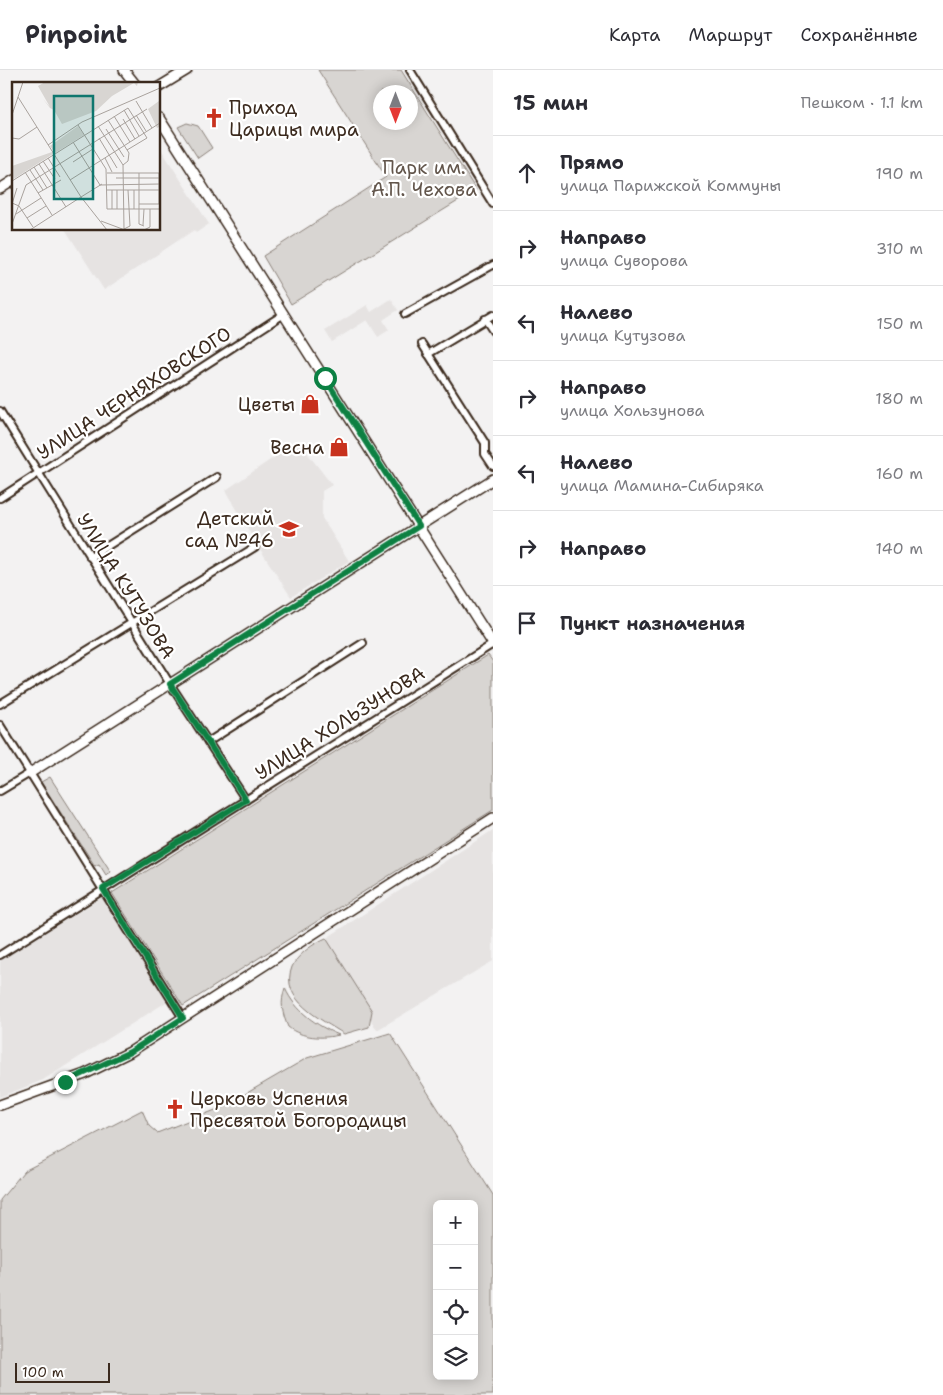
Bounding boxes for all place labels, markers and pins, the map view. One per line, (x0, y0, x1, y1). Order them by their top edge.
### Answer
place label: Приход Царицы мира (229, 95, 359, 142)
church icon: Приход Царицы мира (203, 107, 225, 129)
place label: Цветы (238, 392, 295, 417)
shop icon: Цветы (299, 393, 321, 415)
place label: Весна (270, 435, 324, 460)
shop icon: Весна (328, 436, 350, 458)
place label: Детский сад №46 (185, 506, 274, 553)
school or university icon: Детский сад №46 (278, 518, 300, 540)
place label: Церковь Успения Пресвятой Богородицы (190, 1086, 407, 1133)
church icon: Церковь Успения Пресвятой Богородицы (164, 1098, 186, 1120)

